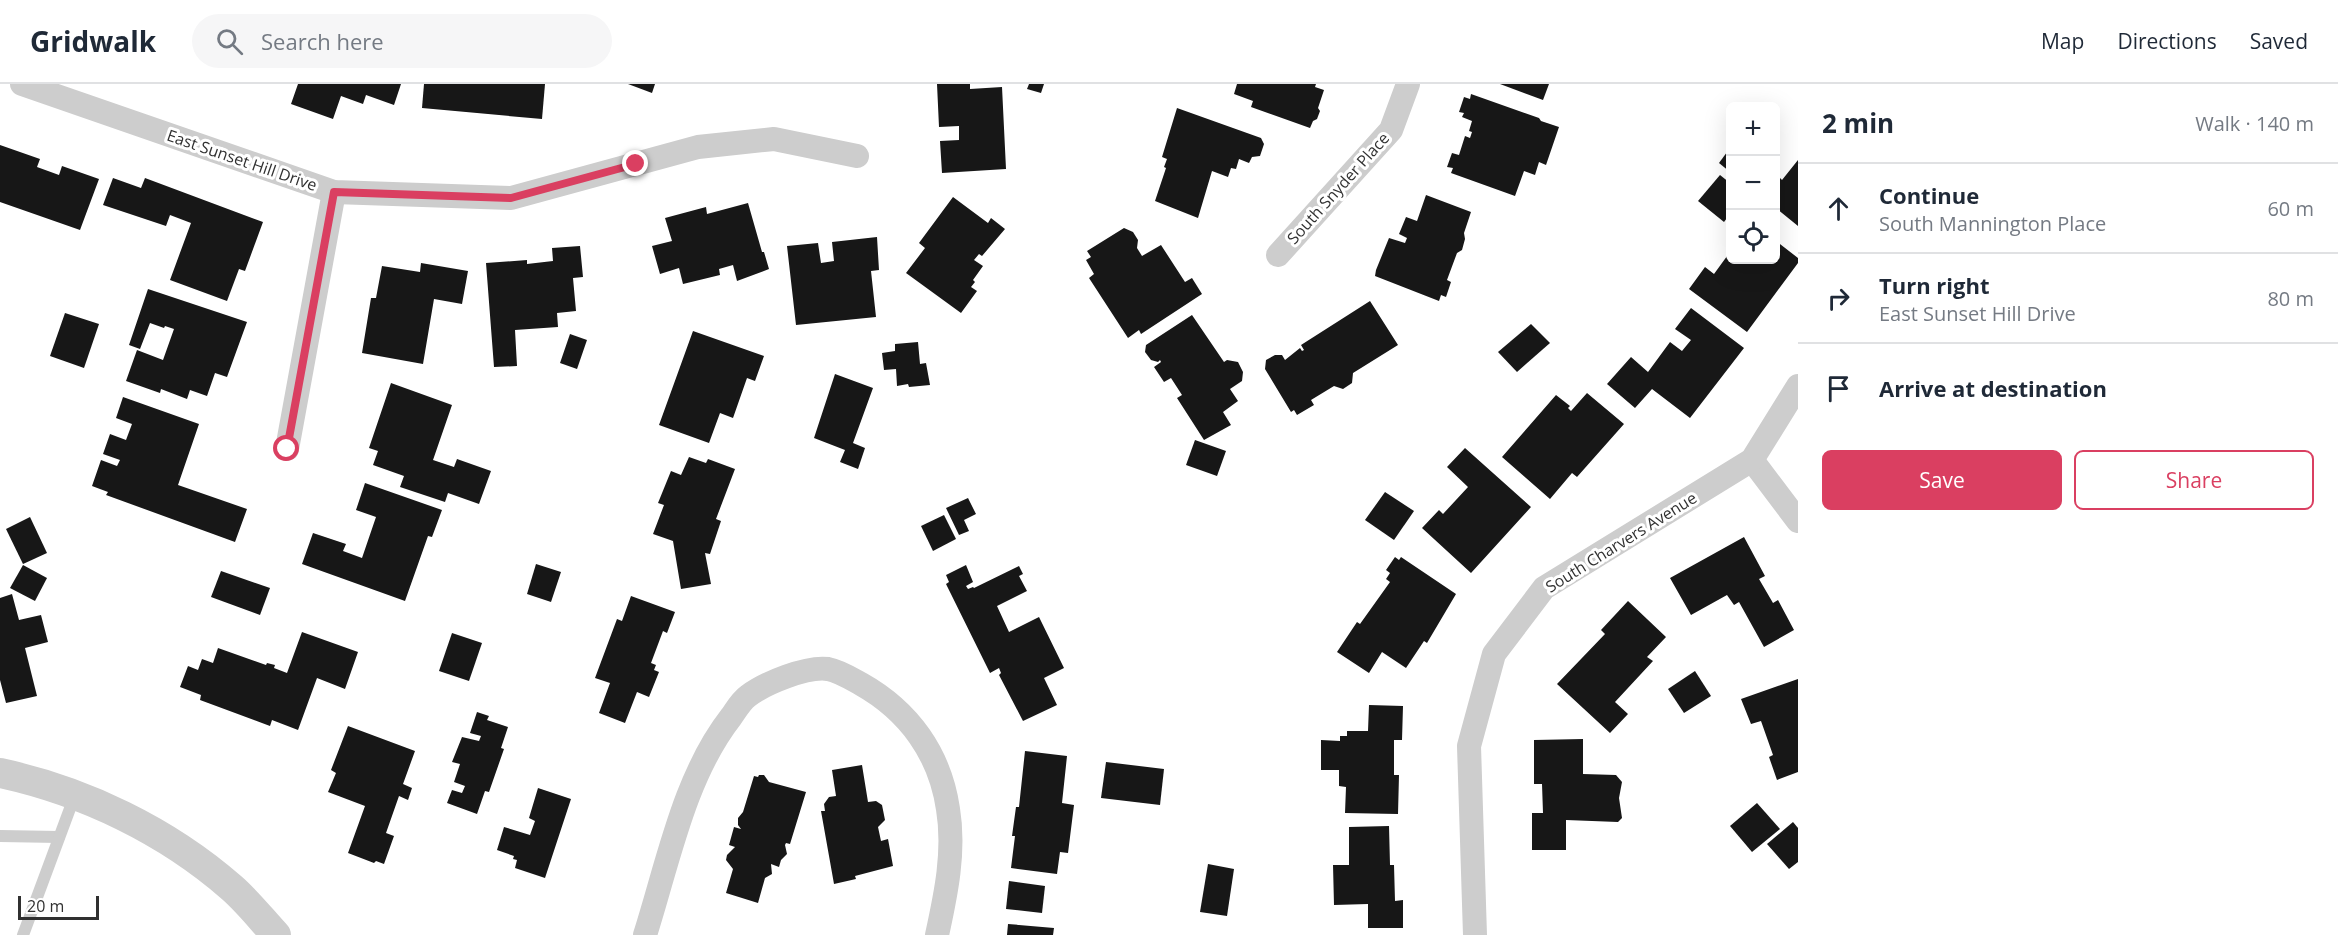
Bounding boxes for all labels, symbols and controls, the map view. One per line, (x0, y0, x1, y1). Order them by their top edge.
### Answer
search box (192, 14, 612, 68)
text: Gridwalk (30, 22, 156, 60)
icon: search (213, 25, 246, 58)
text: Search here (261, 26, 384, 56)
text: Map (2041, 27, 2084, 55)
text: Directions (2117, 27, 2217, 55)
text: Saved (2250, 27, 2308, 55)
map controls (1726, 102, 1780, 264)
button: + (1726, 102, 1780, 156)
text: 2 min (1822, 105, 1894, 141)
text: Walk · 140 m (2195, 110, 2314, 137)
street label: East Sunset Hill Drive (164, 124, 320, 196)
street label: South Snyder Place (1282, 127, 1394, 249)
route end (622, 150, 648, 176)
button: − (1726, 156, 1780, 210)
text: Continue (1879, 180, 1979, 210)
icon: ahead (1822, 192, 1855, 225)
text: 60 m (2267, 195, 2314, 222)
button: locate (1726, 210, 1780, 264)
text: South Mannington Place (1879, 210, 2106, 237)
text: Turn right (1879, 270, 1990, 300)
icon: right (1822, 282, 1855, 315)
text: 80 m (2267, 285, 2314, 312)
text: East Sunset Hill Drive (1879, 300, 2076, 327)
icon: arrive (1822, 372, 1855, 405)
text: Arrive at destination (1879, 373, 2107, 403)
route start (273, 435, 299, 461)
button: Save (1822, 450, 2062, 510)
button: Share (2074, 450, 2314, 510)
street label: South Charvers Avenue (1541, 487, 1701, 597)
scale bar (18, 893, 99, 920)
text: 20 m (27, 895, 64, 917)

